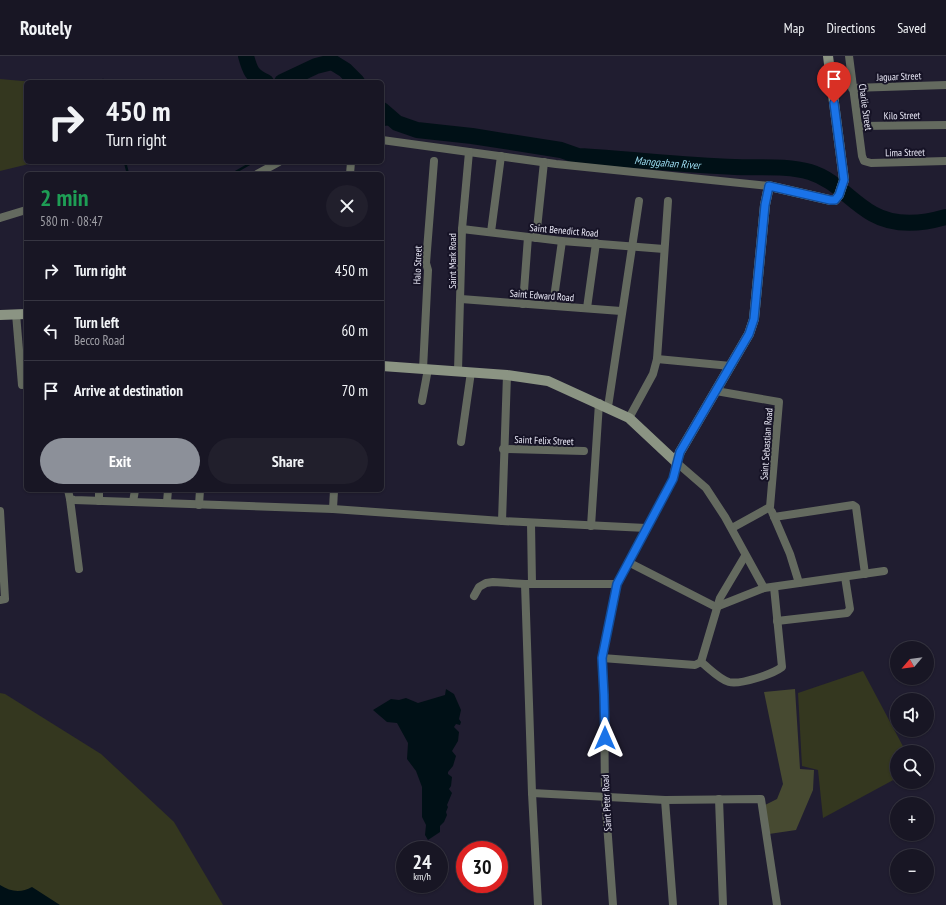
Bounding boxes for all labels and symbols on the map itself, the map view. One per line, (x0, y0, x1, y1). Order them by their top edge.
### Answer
pin (817, 62, 851, 103)
street label: Jaguar Street (875, 69, 922, 84)
street label: Charlie Street (856, 83, 875, 132)
street label: Kilo Street (884, 109, 921, 122)
street label: Lima Street (885, 146, 925, 159)
water label: Manggahan River (634, 153, 703, 172)
street label: Saint Benedict Road (529, 221, 599, 240)
street label: Saint Mark Road (446, 233, 459, 289)
street label: Halo Street (410, 245, 425, 285)
street label: Saint Edward Road (509, 287, 575, 304)
street label: Saint Sebastian Road (757, 407, 776, 481)
street label: Saint Felix Street (514, 433, 574, 448)
north arrow (890, 641, 934, 685)
position arrow (584, 717, 626, 759)
street label: Saint Peter Road (599, 774, 614, 832)
speed limit sign: 30 (456, 841, 508, 893)

